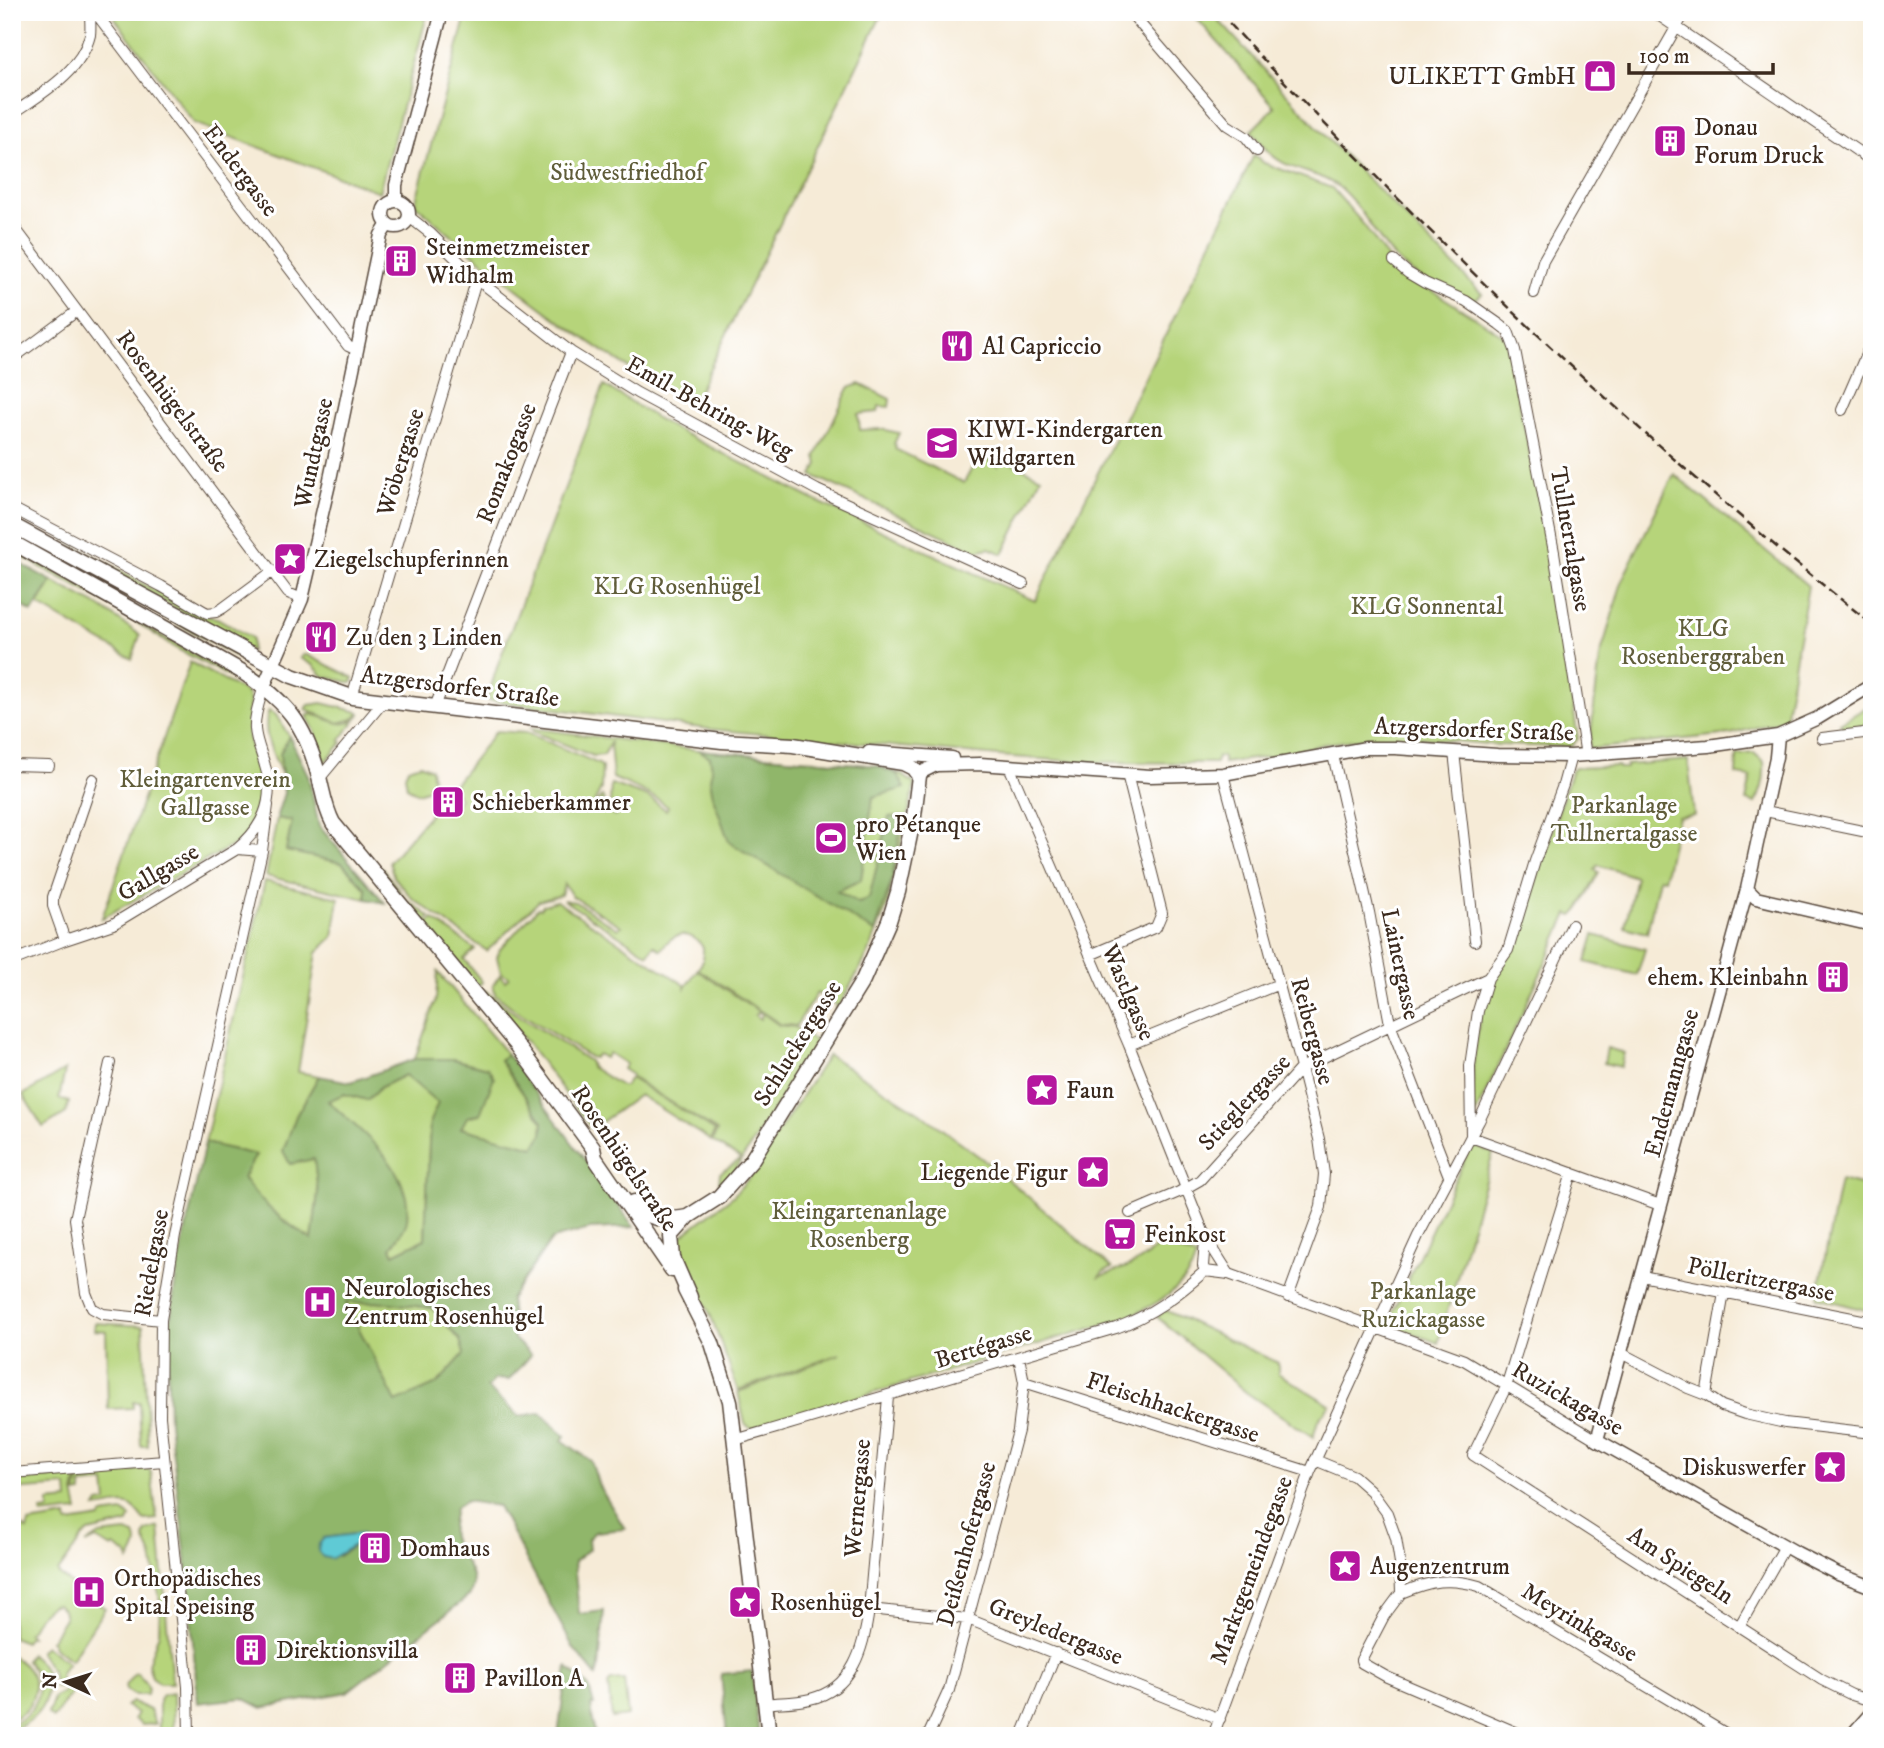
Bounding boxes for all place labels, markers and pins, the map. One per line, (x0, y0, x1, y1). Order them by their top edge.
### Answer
shop icon: ULIKETT GmbH (1581, 57, 1619, 95)
place label: ULIKETT GmbH (1389, 62, 1576, 92)
place label: Donau Forum Druck (1694, 113, 1824, 171)
building icon: Donau Forum Druck (1651, 122, 1689, 160)
place label: Steinmetzmeister Widhalm (425, 233, 590, 291)
building icon: Steinmetzmeister Widhalm (382, 242, 420, 280)
restaurant icon: Al Capriccio (938, 327, 976, 365)
place label: Al Capriccio (982, 332, 1101, 362)
place label: KIWI-Kindergarten Wildgarten (966, 415, 1163, 473)
school or university icon: KIWI-Kindergarten Wildgarten (923, 424, 961, 462)
place icon: Ziegelschupferinnen (271, 540, 309, 578)
place label: Ziegelschupferinnen (314, 545, 509, 575)
restaurant icon: Zu den 3 Linden (302, 618, 340, 656)
place label: Zu den 3 Linden (346, 623, 503, 653)
building icon: Schieberkammer (429, 783, 467, 821)
place label: Schieberkammer (472, 788, 631, 818)
place label: pro Pétanque Wien (855, 810, 981, 868)
sports icon: pro Pétanque Wien (812, 819, 850, 857)
building icon: ehem. Kleinbahn (1814, 958, 1852, 996)
place label: ehem. Kleinbahn (1648, 963, 1808, 993)
place icon: Faun (1023, 1071, 1061, 1109)
place label: Faun (1066, 1076, 1115, 1106)
place icon: Liegende Figur (1074, 1153, 1112, 1191)
place label: Liegende Figur (920, 1158, 1068, 1188)
supermarket icon: Feinkost (1101, 1215, 1139, 1253)
place label: Feinkost (1144, 1220, 1226, 1250)
place label: Neurologisches Zentrum Rosenhügel (344, 1274, 545, 1332)
hospital icon: Neurologisches Zentrum Rosenhügel (301, 1283, 339, 1321)
place icon: Diskuswerfer (1811, 1448, 1849, 1486)
place label: Diskuswerfer (1682, 1453, 1806, 1483)
building icon: Domhaus (356, 1529, 394, 1567)
place label: Domhaus (400, 1534, 490, 1564)
place icon: Augenzentrum (1326, 1547, 1364, 1585)
place label: Augenzentrum (1370, 1552, 1510, 1582)
place label: Orthopädisches Spital Speising (114, 1564, 261, 1622)
hospital icon: Orthopädisches Spital Speising (70, 1573, 108, 1611)
place icon: Rosenhügel (726, 1583, 764, 1621)
place label: Rosenhügel (770, 1588, 882, 1618)
building icon: Direktionsvilla (232, 1631, 270, 1669)
place label: Direktionsvilla (276, 1636, 419, 1666)
building icon: Pavillon A (441, 1659, 479, 1697)
place label: Pavillon A (484, 1664, 584, 1694)

